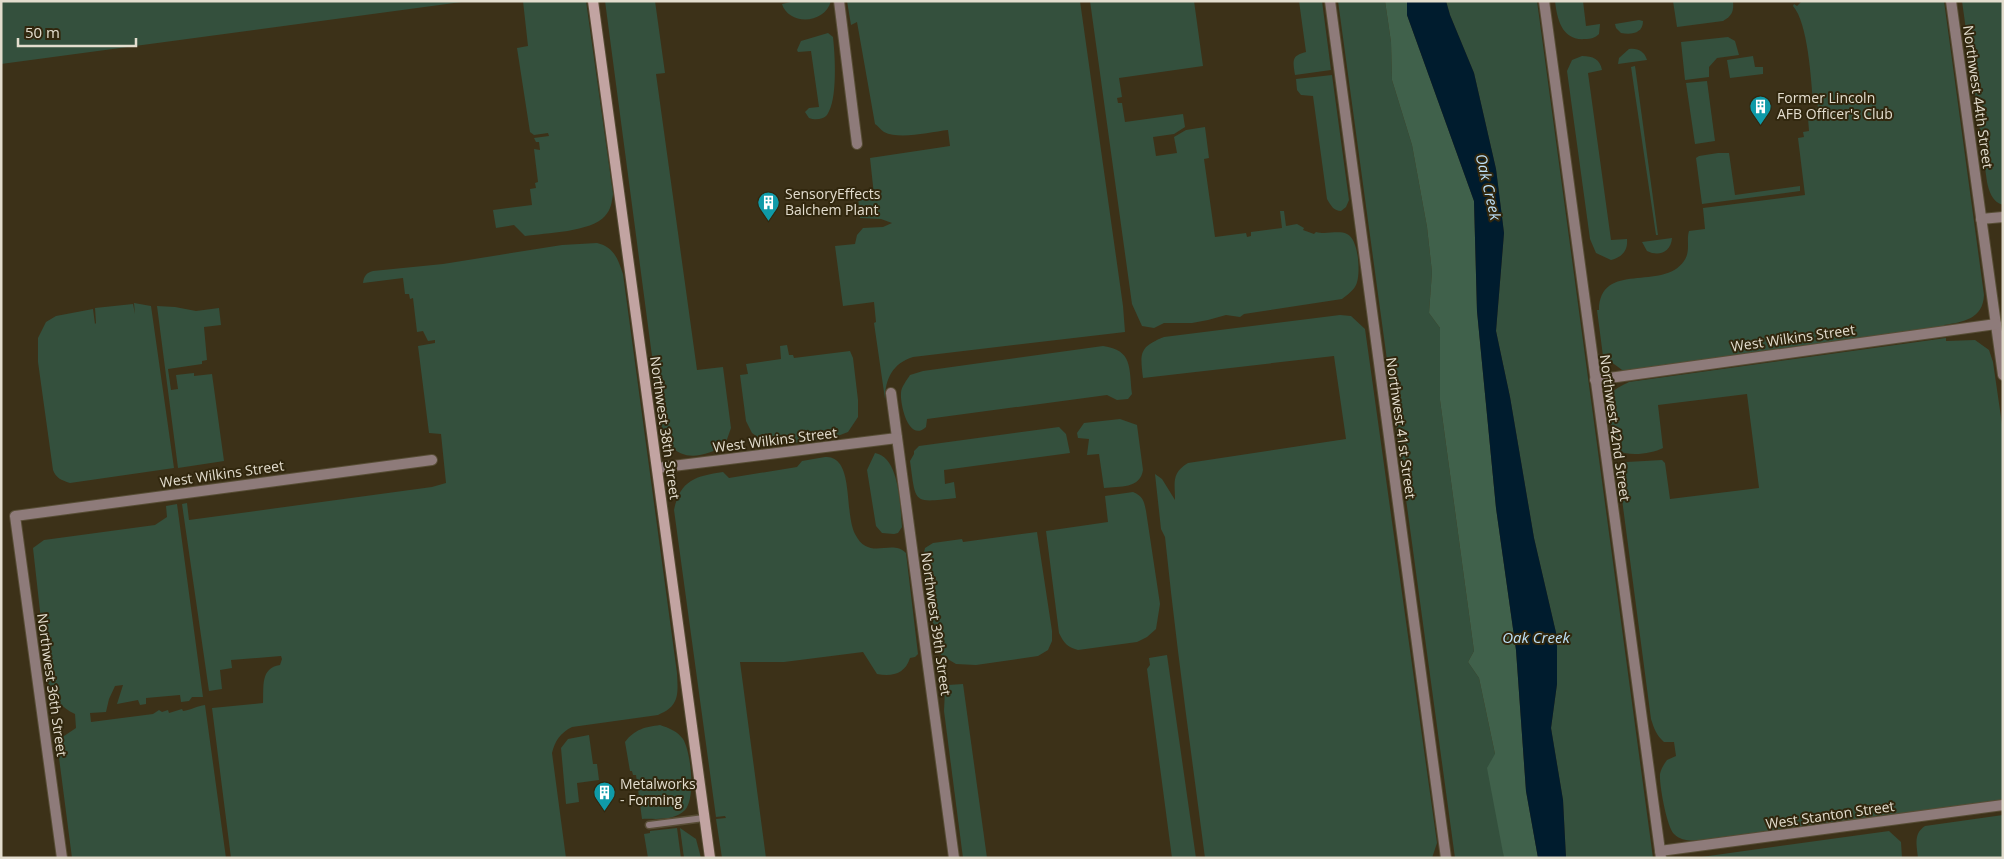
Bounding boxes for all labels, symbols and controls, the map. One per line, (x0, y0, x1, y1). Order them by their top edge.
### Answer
scale bar (18, 15, 135, 47)
text: 50 m (25, 22, 60, 42)
street label: Northwest 44th Street (1959, 24, 1998, 170)
place label: Former Lincoln AFB Officer's Club (1777, 88, 1893, 123)
building icon: Former Lincoln AFB Officer's Club (1749, 94, 1773, 125)
water label: Oak Creek (1472, 152, 1506, 223)
place label: SensoryEffects Balchem Plant (785, 184, 881, 219)
building icon: SensoryEffects Balchem Plant (757, 190, 781, 221)
street label: West Wilkins Street (1730, 319, 1856, 356)
street label: Northwest 42nd Street (1596, 353, 1635, 503)
street label: Northwest 38th Street (646, 355, 685, 501)
street label: Northwest 41st Street (1382, 356, 1421, 500)
street label: West Wilkins Street (712, 422, 838, 457)
street label: West Wilkins Street (159, 455, 285, 492)
street label: Northwest 39th Street (917, 551, 956, 697)
street label: Northwest 36th Street (33, 612, 72, 758)
water label: Oak Creek (1502, 627, 1570, 647)
place label: Metalworks - Forming (620, 774, 696, 809)
building icon: Metalworks - Forming (592, 780, 616, 811)
street label: West Stanton Street (1764, 796, 1896, 833)

